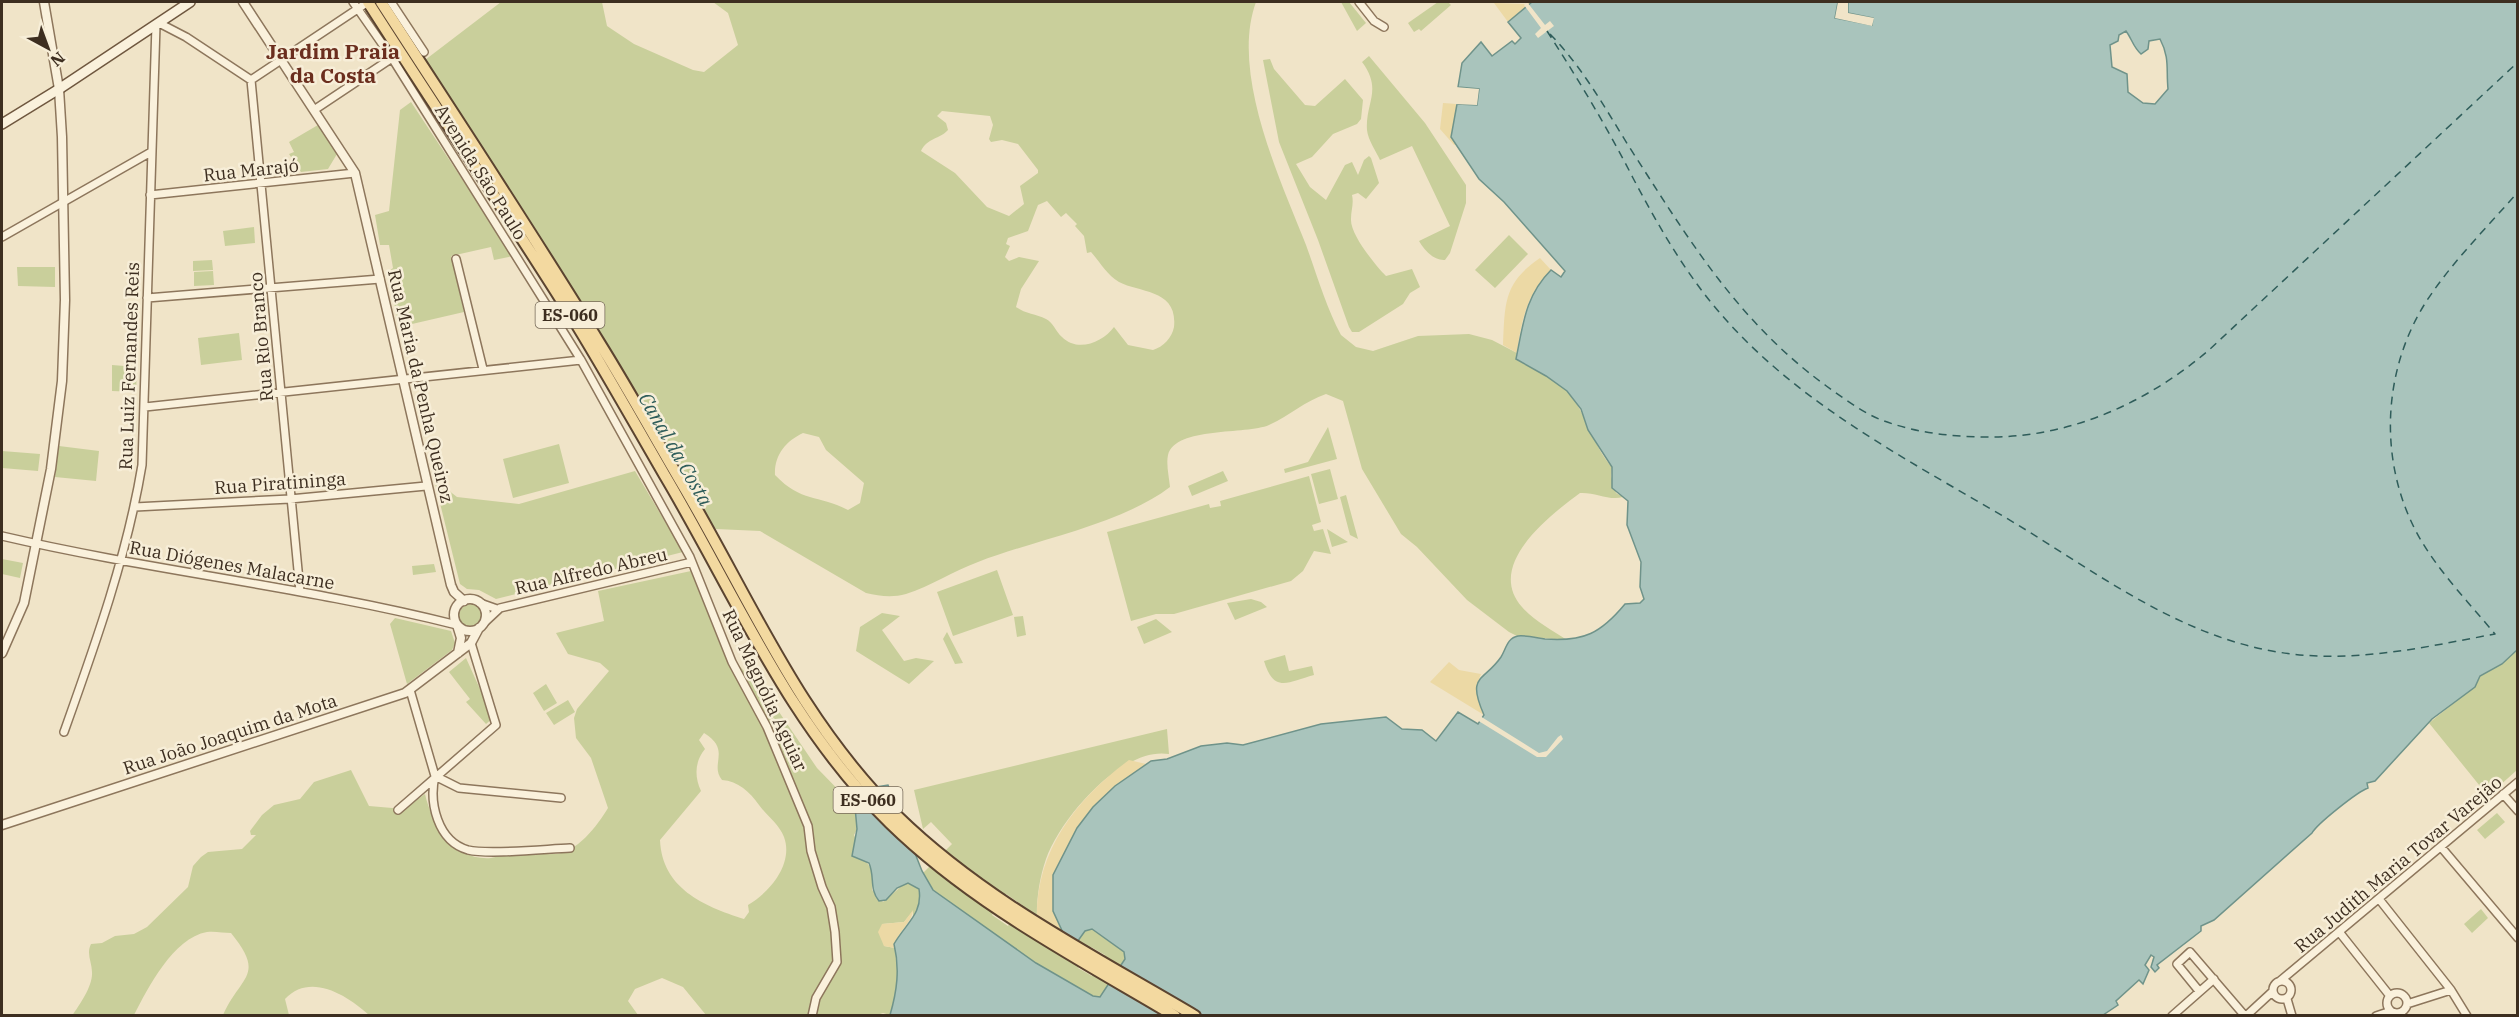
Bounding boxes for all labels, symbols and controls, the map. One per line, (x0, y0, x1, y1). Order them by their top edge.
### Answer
north arrow (18, 18, 78, 78)
district label: Jardim Praia da Costa (266, 37, 400, 89)
text: N (47, 48, 69, 71)
street label: Avenida São Paulo (430, 100, 532, 244)
street label: Rua Marajó (202, 154, 300, 186)
street label: Rua Luiz Fernandes Reis (114, 262, 144, 470)
street label: Rua Maria da Penha Queiroz (383, 267, 459, 505)
street label: Rua Rio Branco (244, 271, 278, 403)
road number: ES-060 (536, 302, 604, 328)
water label: Canal da Costa (632, 387, 720, 511)
street label: Rua Piratininga (213, 467, 347, 499)
street label: Rua Diógenes Malacarne (128, 536, 336, 594)
street label: Rua Alfredo Abreu (512, 542, 670, 600)
street label: Rua Magnólia Aguiar (717, 605, 813, 775)
street label: Rua João Joaquim da Mota (120, 688, 340, 780)
street label: Rua Judith Maria Tovar Varejão (2290, 770, 2506, 958)
road number: ES-060 (834, 787, 902, 813)

